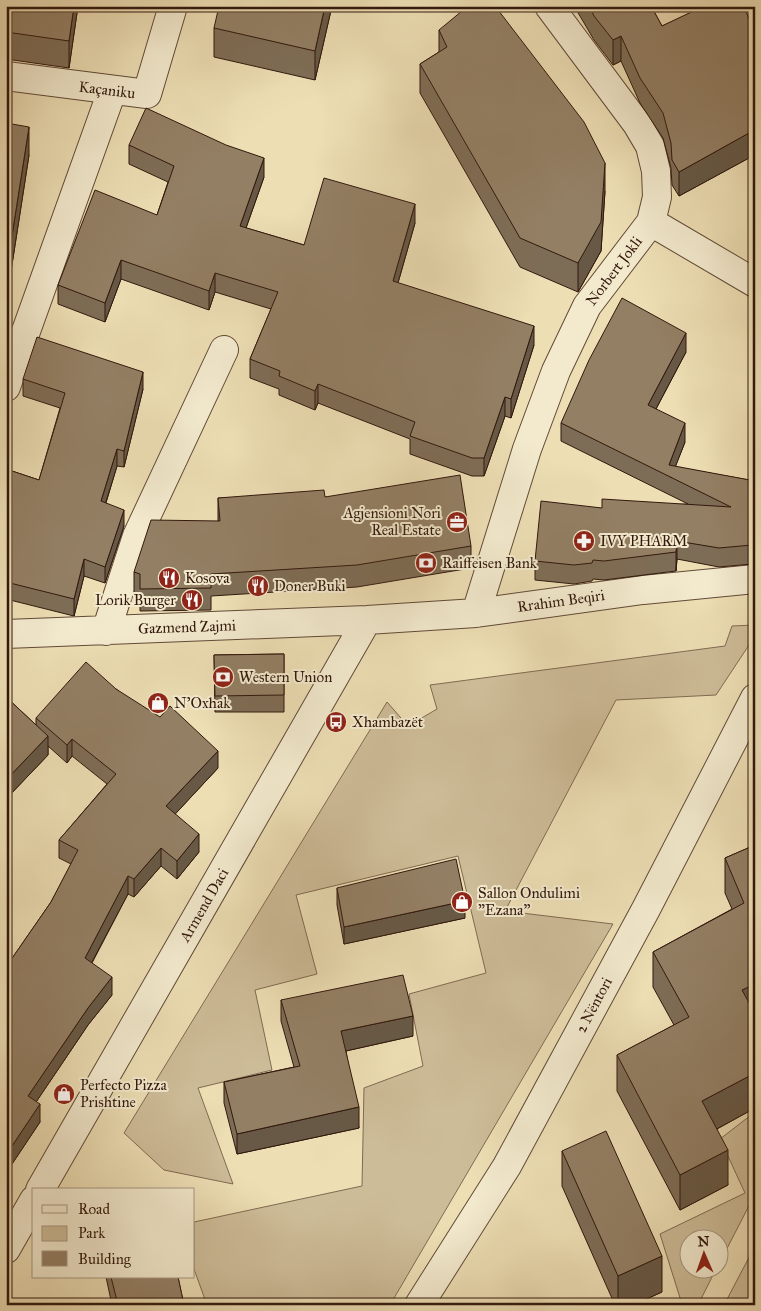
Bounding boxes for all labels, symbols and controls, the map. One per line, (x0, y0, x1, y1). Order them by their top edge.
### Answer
street label: Kaçaniku (78, 78, 136, 102)
street label: Norbert Jokli (582, 233, 647, 310)
place label: Agjensioni Nori Real Estate (342, 504, 441, 539)
office icon: Agjensioni Nori Real Estate (445, 510, 469, 534)
pharmacy icon: IVY PHARM (572, 529, 596, 553)
place label: IVY PHARM (600, 532, 688, 550)
bank icon: Raiffeisen Bank (414, 551, 438, 575)
place label: Raiffeisen Bank (442, 554, 537, 572)
restaurant icon: Kosova (157, 566, 181, 590)
place label: Kosova (185, 569, 230, 587)
restaurant icon: Doner Buki (246, 574, 270, 598)
place label: Doner Buki (274, 577, 346, 595)
street label: Rrahim Beqiri (516, 586, 606, 617)
restaurant icon: Lorik Burger (180, 588, 204, 612)
place label: Lorik Burger (95, 591, 176, 609)
street label: Gazmend Zajmi (138, 616, 236, 638)
bank icon: Western Union (211, 665, 235, 689)
place label: Western Union (239, 668, 332, 686)
shop icon: N'Oxhak (146, 691, 170, 715)
place label: N'Oxhak (174, 694, 230, 712)
bus stop icon: Xhambazët (324, 710, 348, 734)
place label: Xhambazët (352, 713, 424, 731)
street label: Armend Daci (175, 865, 232, 946)
place label: Sallon Ondulimi "Ezana" (478, 884, 580, 919)
shop icon: Sallon Ondulimi "Ezana" (450, 890, 474, 914)
street label: 2 Nëntori (572, 974, 616, 1036)
place label: Perfecto Pizza Prishtine (80, 1076, 167, 1111)
shop icon: Perfecto Pizza Prishtine (52, 1082, 76, 1106)
legend (32, 1188, 195, 1278)
text: Road (78, 1200, 110, 1218)
text: Park (78, 1224, 105, 1242)
north arrow (678, 1228, 728, 1278)
text: N (697, 1233, 710, 1250)
text: Building (78, 1250, 132, 1268)

